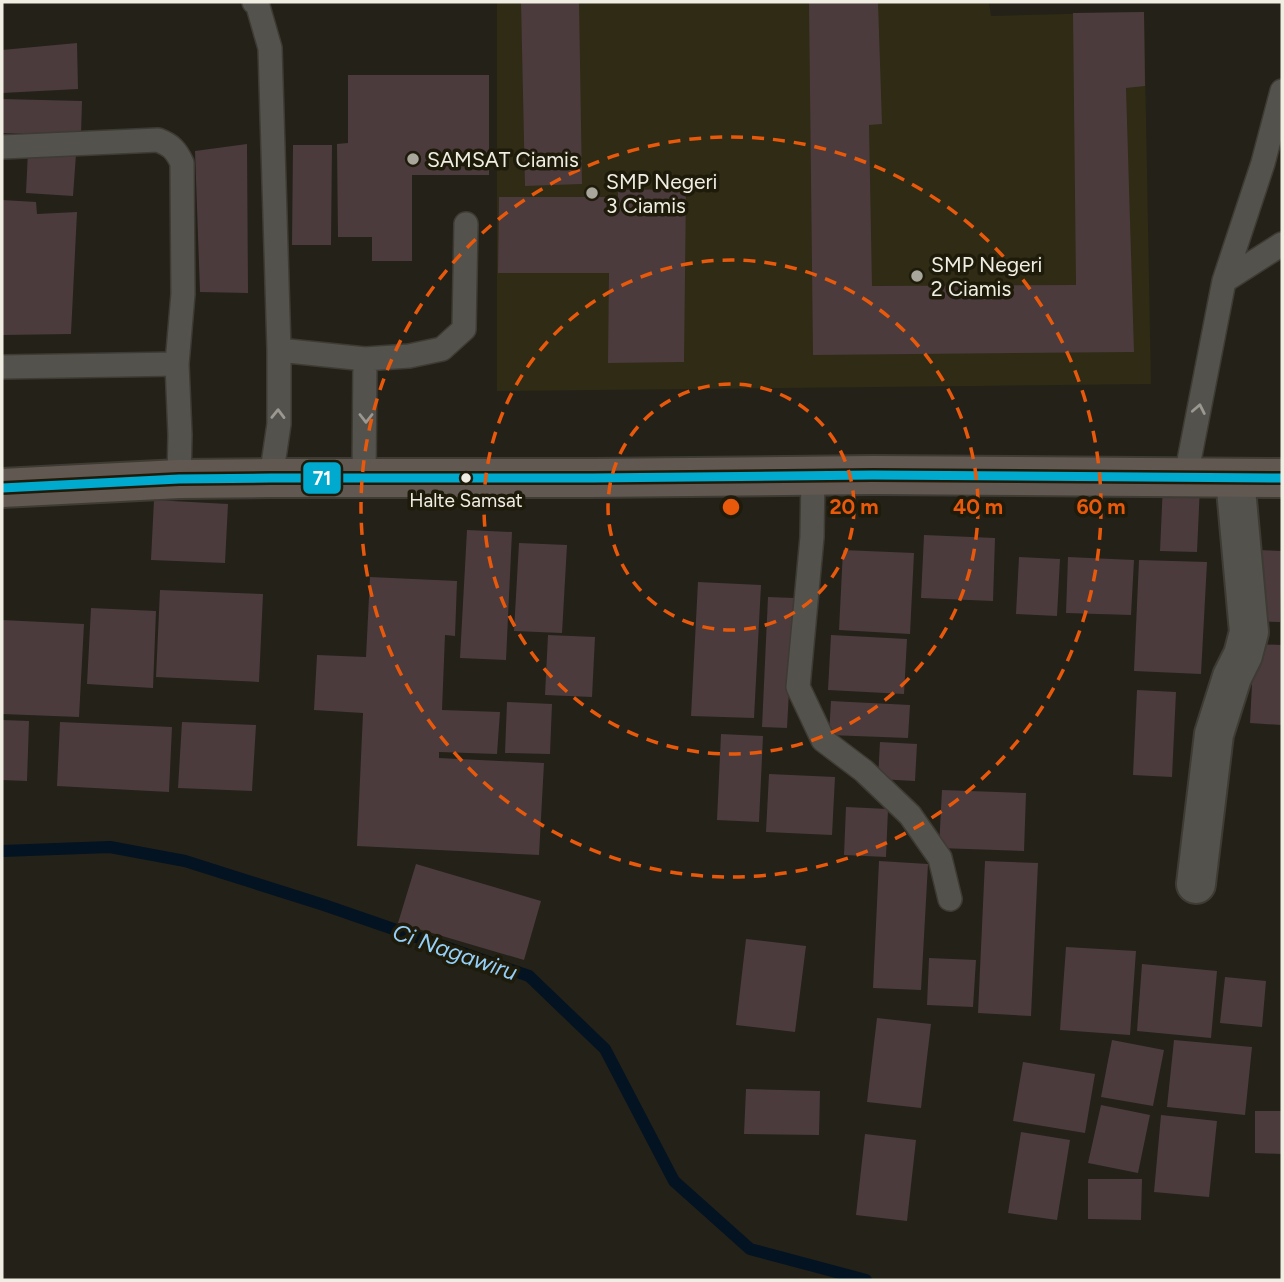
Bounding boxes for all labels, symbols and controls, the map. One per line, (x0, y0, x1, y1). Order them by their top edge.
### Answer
place label: SAMSAT Ciamis (427, 147, 579, 172)
marker: SAMSAT Ciamis (405, 151, 421, 167)
place label: SMP Negeri 3 Ciamis (606, 169, 718, 218)
marker: SMP Negeri 3 Ciamis (584, 185, 600, 201)
place label: SMP Negeri 2 Ciamis (931, 252, 1043, 301)
marker: SMP Negeri 2 Ciamis (909, 268, 925, 284)
one-way arrow (1190, 403, 1205, 415)
one-way arrow (271, 409, 286, 420)
one-way arrow (358, 414, 374, 424)
line badge: 71 (302, 461, 342, 495)
text: 71 (313, 467, 331, 490)
marker: Halte Samsat (459, 471, 473, 485)
place label: Halte Samsat (409, 489, 523, 512)
text: 20 m (829, 494, 879, 519)
text: 40 m (953, 494, 1003, 519)
text: 60 m (1076, 494, 1126, 519)
centre of rings (719, 495, 743, 519)
water label: Ci Nagawiru (389, 918, 521, 986)

